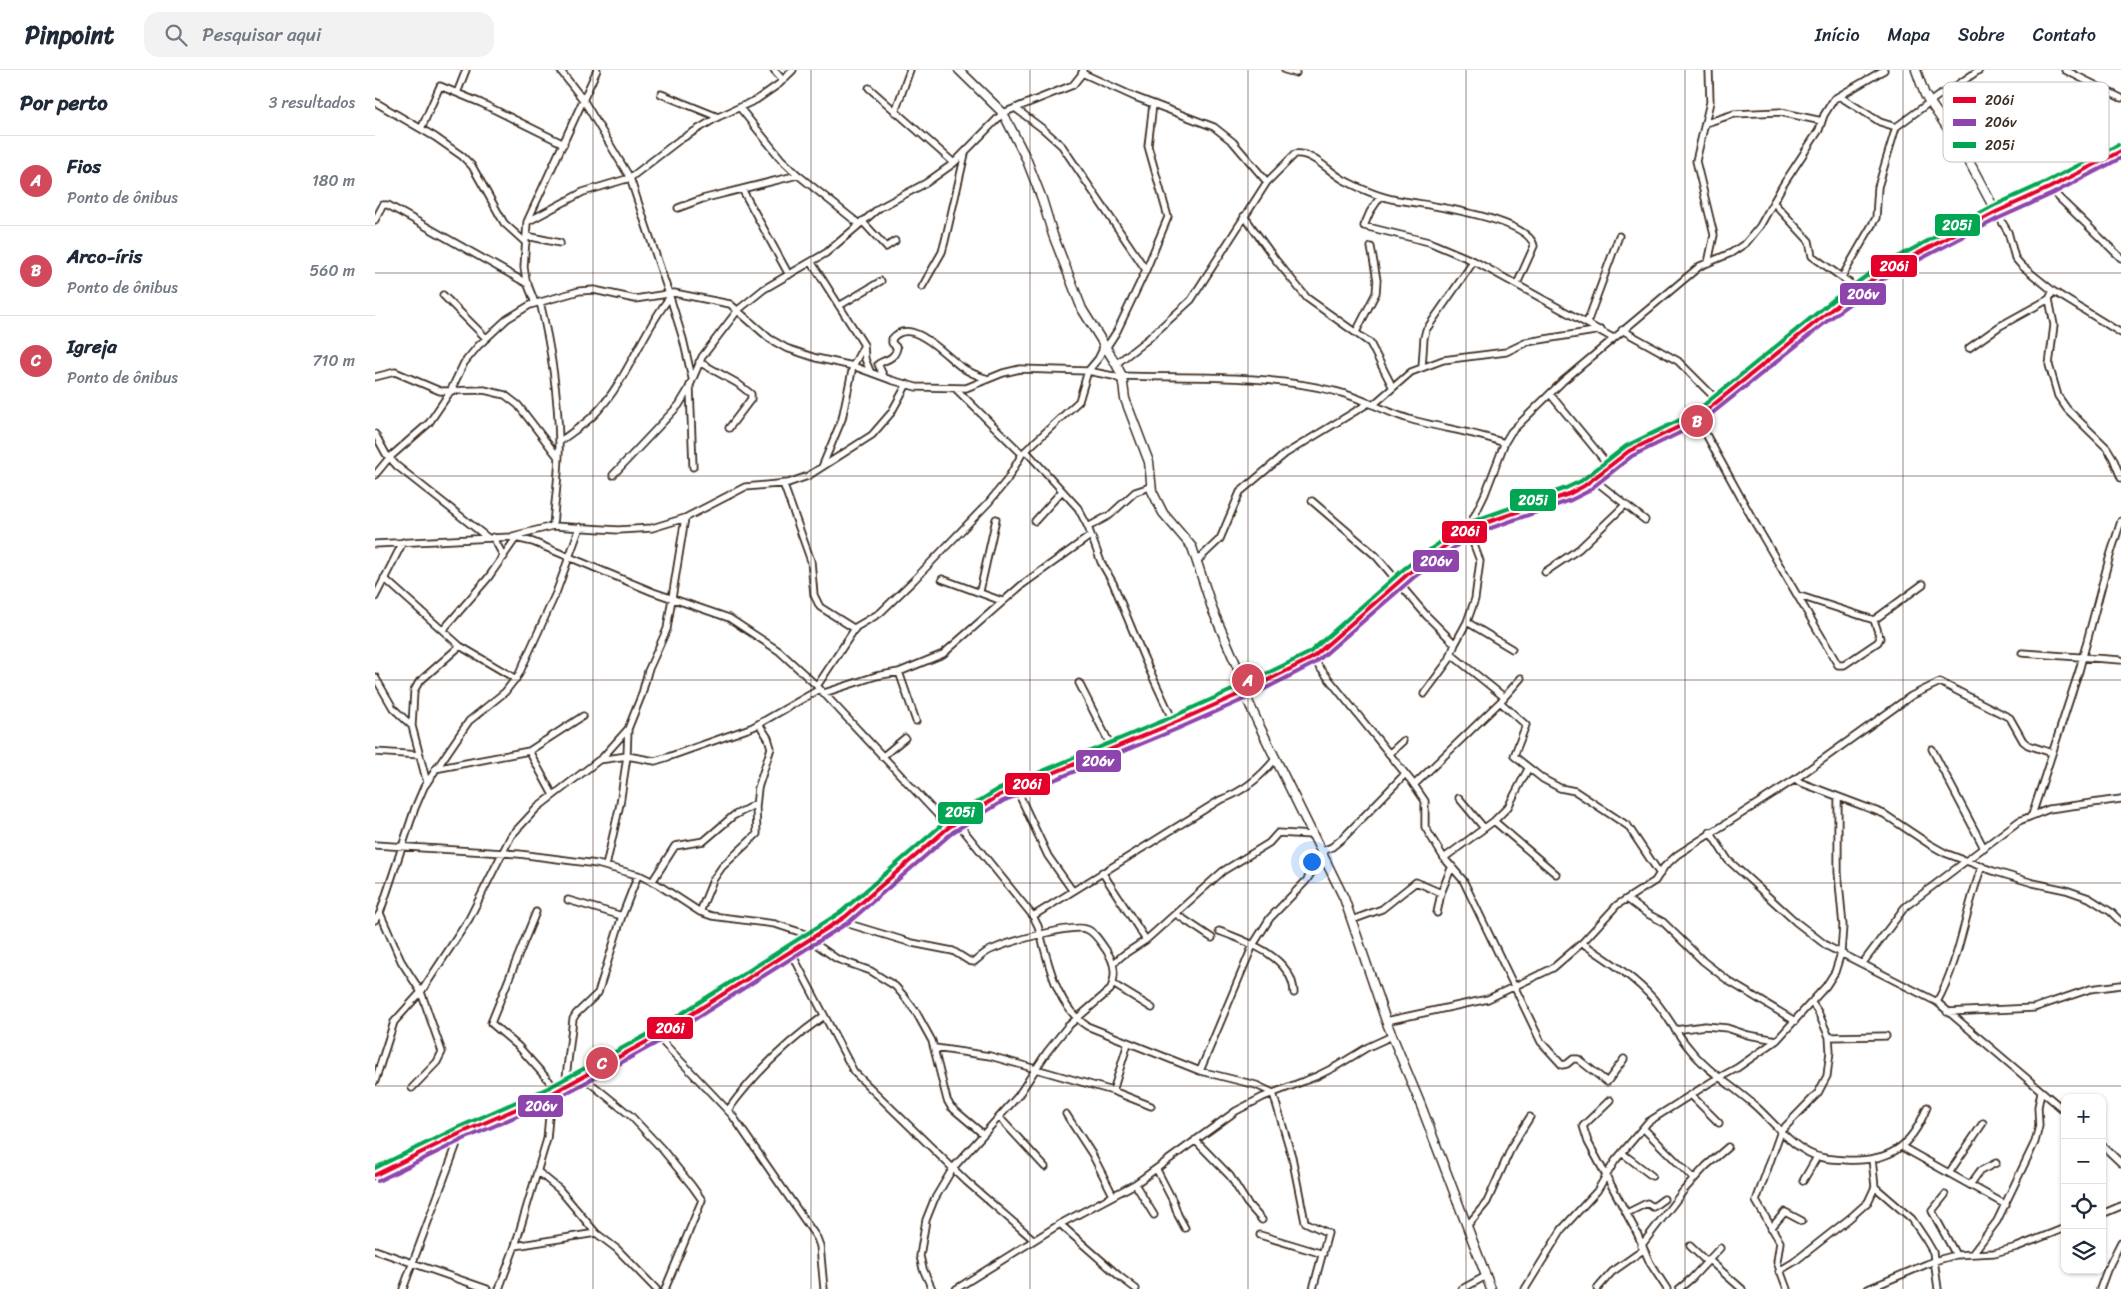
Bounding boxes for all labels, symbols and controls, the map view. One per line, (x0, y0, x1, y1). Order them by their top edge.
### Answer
search box (144, 12, 494, 57)
text: Pinpoint (25, 14, 114, 56)
text: Pesquisar aqui (202, 18, 321, 51)
text: Início (1815, 19, 1860, 51)
text: Mapa (1888, 19, 1930, 51)
text: Sobre (1958, 19, 2005, 51)
text: Contato (2033, 19, 2096, 51)
icon: search (162, 21, 190, 49)
legend (1943, 82, 2109, 162)
text: Por perto (20, 84, 108, 122)
text: 3 resultados (269, 88, 355, 117)
text: 206i (1985, 88, 2015, 113)
text: 206v (1985, 110, 2018, 135)
text: 205i (1985, 133, 2015, 158)
text: Fios (67, 150, 101, 183)
text: A (31, 166, 41, 195)
text: 180 m (312, 166, 355, 195)
text: Ponto de ônibus (67, 183, 178, 212)
line badge: 205i (1934, 213, 1981, 237)
text: 205i (1941, 213, 1973, 238)
text: Arco-íris (67, 240, 142, 273)
line badge: 206i (1870, 254, 1918, 278)
text: 206i (1879, 254, 1910, 279)
text: B (31, 256, 41, 285)
text: 560 m (310, 256, 355, 285)
text: Ponto de ônibus (67, 273, 178, 302)
line badge: 206v (1839, 282, 1887, 306)
text: 206v (1846, 282, 1880, 307)
text: Igreja (67, 330, 117, 363)
text: C (31, 346, 41, 375)
text: 710 m (312, 346, 355, 375)
text: Ponto de ônibus (67, 363, 178, 392)
pin: B (1681, 402, 1713, 440)
line badge: 205i (1509, 488, 1557, 512)
text: 205i (1517, 488, 1549, 513)
text: 206i (1450, 519, 1481, 544)
line badge: 206i (1441, 520, 1488, 544)
line badge: 206v (1412, 549, 1460, 573)
text: 206v (1419, 549, 1453, 574)
pin: A (1232, 661, 1264, 699)
line badge: 206v (1075, 749, 1122, 773)
text: 206v (1081, 749, 1115, 774)
line badge: 206i (1004, 772, 1051, 796)
text: 206i (1012, 772, 1043, 797)
text: 205i (944, 800, 976, 825)
line badge: 205i (937, 801, 984, 825)
your location (1299, 849, 1325, 875)
line badge: 206i (646, 1016, 694, 1040)
text: 206i (655, 1016, 686, 1041)
pin: C (586, 1044, 618, 1082)
line badge: 206v (517, 1094, 564, 1118)
text: 206v (524, 1094, 558, 1119)
map controls (2061, 1094, 2106, 1274)
button: + (2061, 1094, 2106, 1139)
button: − (2061, 1139, 2106, 1184)
button: locate (2061, 1184, 2106, 1229)
button: layers (2061, 1229, 2106, 1274)

